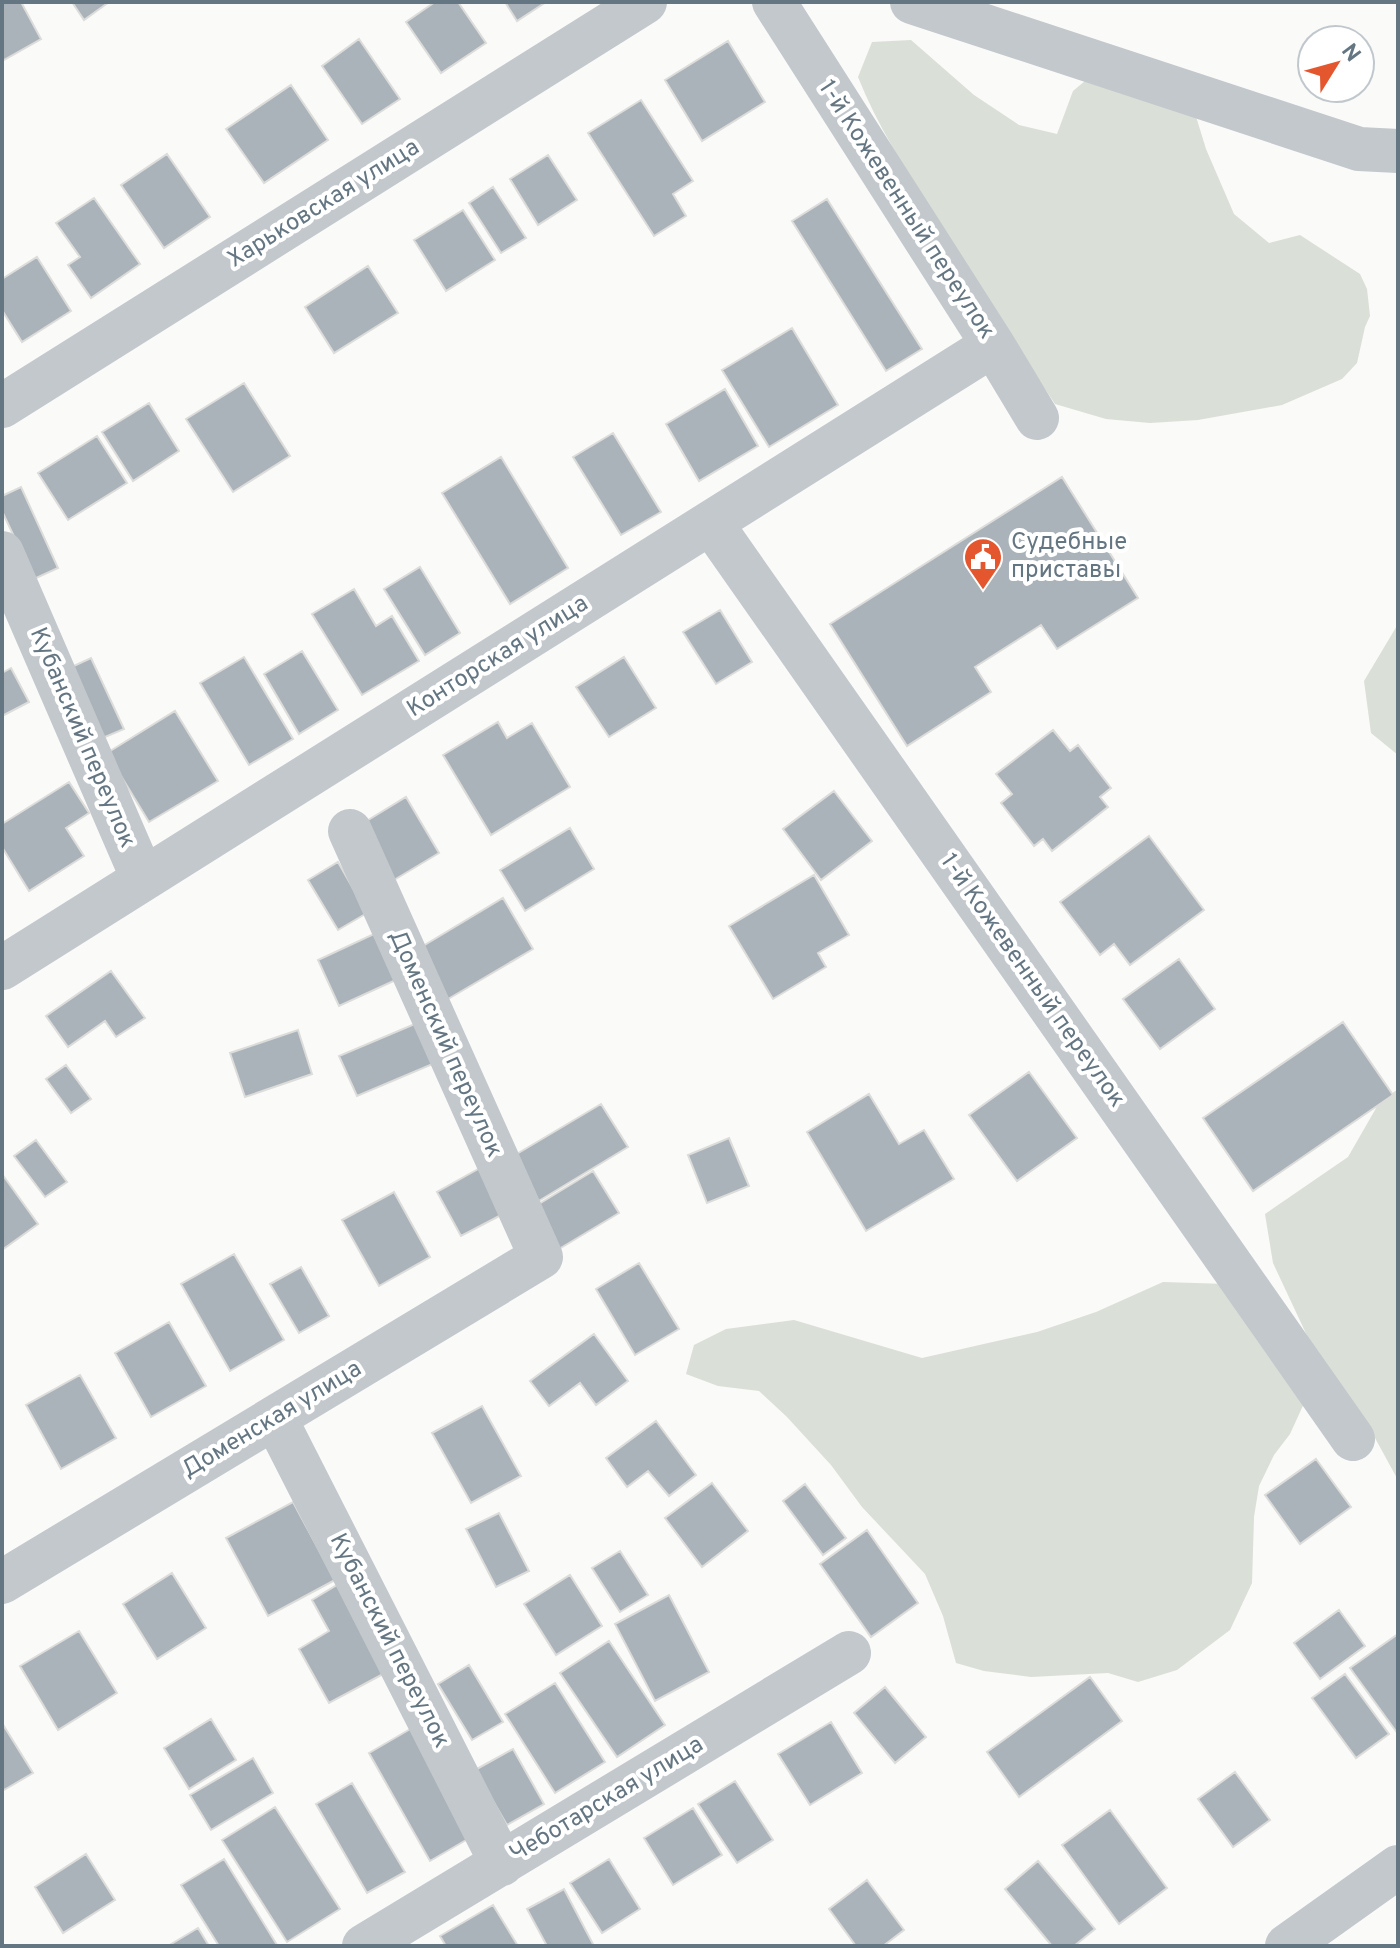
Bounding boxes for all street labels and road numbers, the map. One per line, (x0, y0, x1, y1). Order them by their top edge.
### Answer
street label: 1-й Кожевенный переулок (811, 75, 1001, 345)
street label: Харьковская улица (223, 133, 425, 275)
street label: Конторская улица (402, 589, 594, 725)
street label: Кубанский переулок (22, 623, 142, 853)
street label: 1-й Кожевенный переулок (933, 848, 1131, 1114)
street label: Доменский переулок (381, 926, 509, 1162)
street label: Доменская улица (177, 1354, 367, 1486)
street label: Кубанский переулок (322, 1529, 456, 1753)
street label: Чеботарская улица (505, 1730, 709, 1870)

